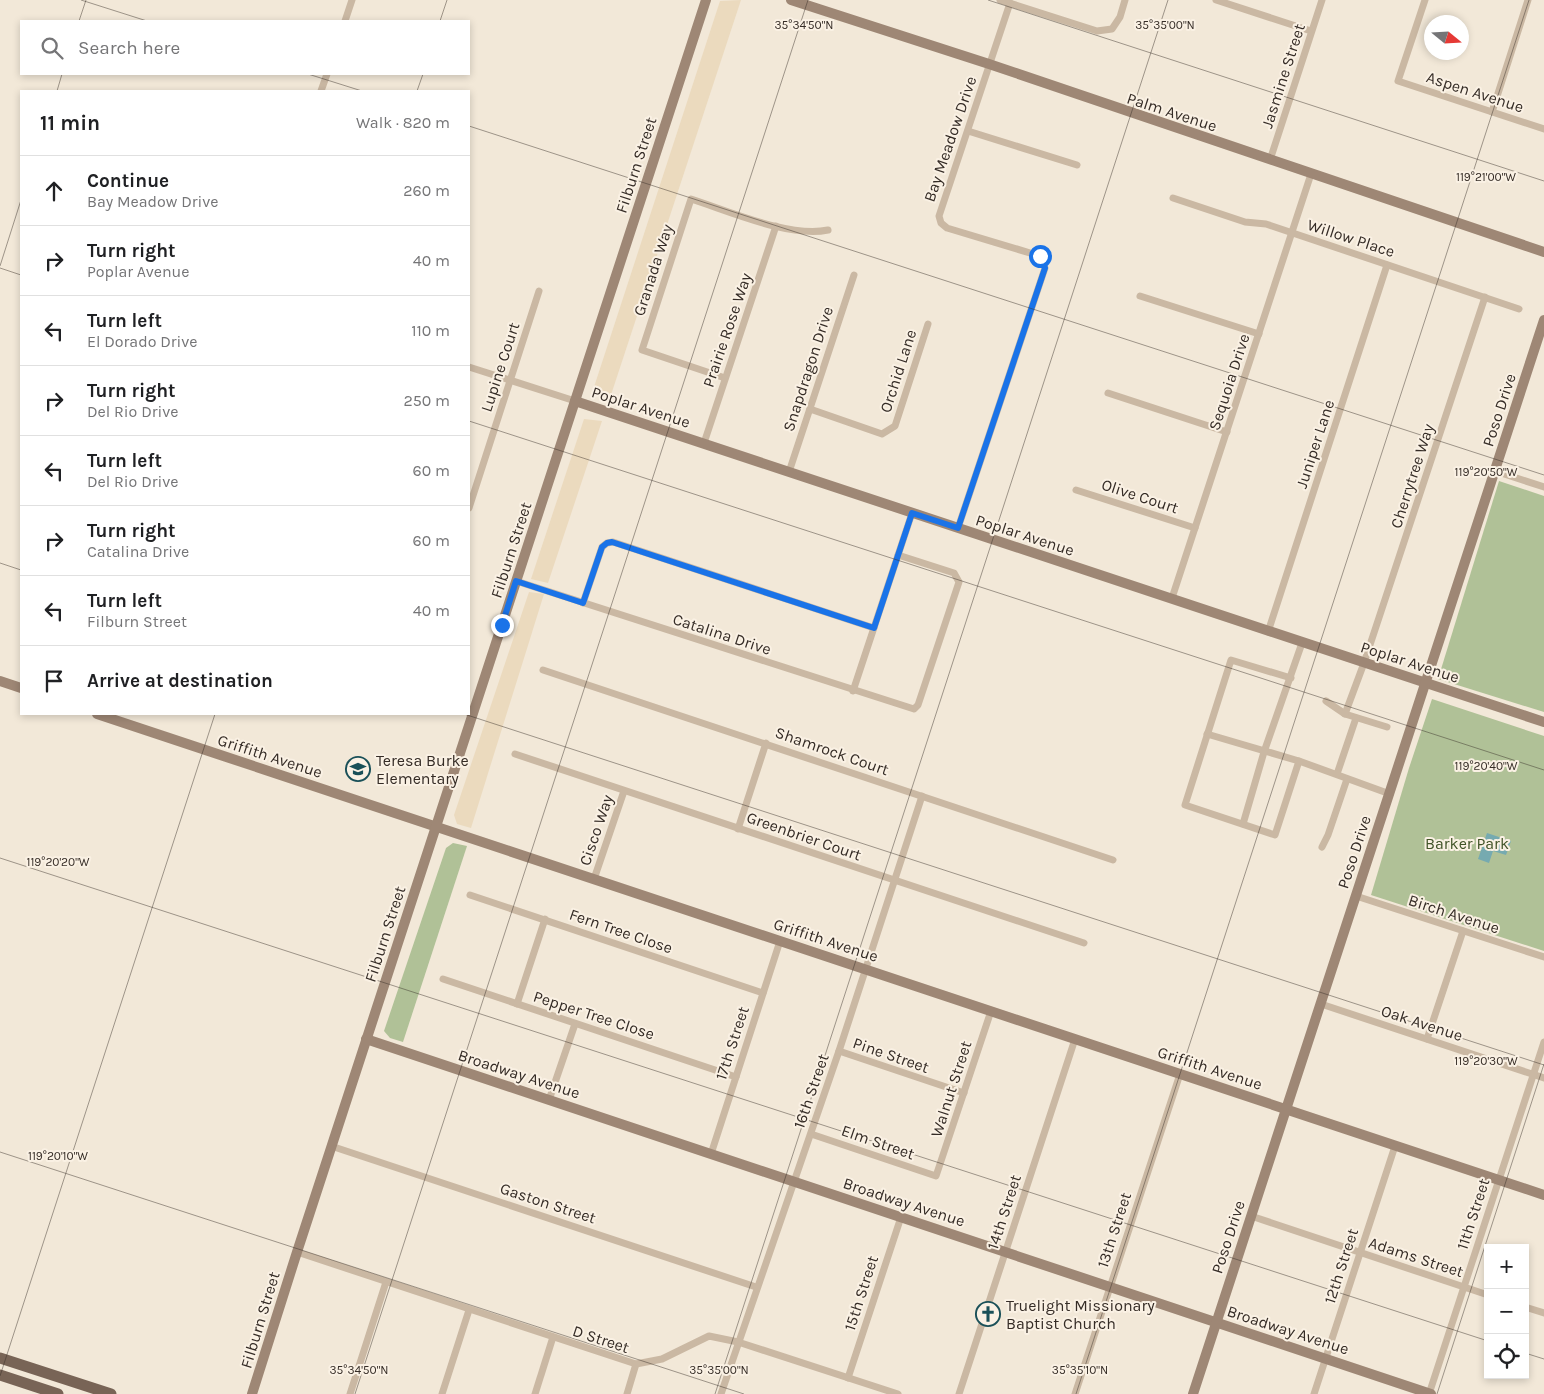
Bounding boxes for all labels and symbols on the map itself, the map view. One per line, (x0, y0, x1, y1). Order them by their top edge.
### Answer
north arrow (1424, 15, 1469, 60)
text: 35°34'50"N (774, 18, 834, 32)
text: 35°35'00"N (1135, 18, 1195, 32)
street label: Jasmine Street (1257, 21, 1309, 131)
street label: Aspen Avenue (1424, 67, 1526, 117)
street label: Bay Meadow Drive (920, 74, 980, 204)
street label: Palm Avenue (1125, 89, 1219, 135)
street label: Filburn Street (612, 115, 660, 215)
text: 119°21'00"W (1456, 170, 1516, 184)
street label: Willow Place (1305, 215, 1397, 261)
street label: Granada Way (629, 221, 677, 318)
route start (1029, 245, 1052, 268)
street label: Prairie Rose Way (699, 270, 756, 390)
street label: Snapdragon Drive (779, 304, 837, 434)
street label: Lupine Court (477, 320, 523, 414)
street label: Orchid Lane (876, 327, 920, 415)
street label: Sequoia Drive (1204, 331, 1254, 433)
street label: Poso Drive (1478, 371, 1520, 449)
street label: Poplar Avenue (589, 382, 693, 432)
street label: Juniper Lane (1292, 397, 1338, 491)
street label: Cherrytree Way (1386, 421, 1438, 531)
text: 119°20'50"W (1455, 465, 1518, 479)
street label: Olive Court (1099, 475, 1181, 517)
street label: Filburn Street (487, 500, 535, 600)
street label: Poplar Avenue (973, 510, 1077, 560)
street label: Catalina Drive (670, 609, 774, 659)
route end (491, 614, 514, 637)
street label: Poplar Avenue (1358, 637, 1462, 687)
street label: Shamrock Court (773, 723, 891, 779)
street label: Griffith Avenue (215, 730, 325, 782)
place label: Teresa Burke Elementary (376, 751, 469, 788)
school or university icon: Teresa Burke Elementary (345, 756, 371, 782)
text: 119°20'40"W (1455, 759, 1518, 773)
street label: Cisco Way (575, 791, 617, 868)
street label: Greenbrier Court (744, 807, 864, 865)
street label: Poso Drive (1333, 813, 1375, 891)
park label: Barker Park (1425, 834, 1509, 853)
text: 119°20'20"W (26, 855, 90, 869)
street label: Filburn Street (361, 884, 409, 984)
street label: Birch Avenue (1406, 890, 1502, 938)
street label: Fern Tree Close (567, 904, 675, 958)
street label: Griffith Avenue (771, 914, 881, 966)
street label: Pepper Tree Close (531, 986, 657, 1044)
street label: Oak Avenue (1379, 1001, 1465, 1045)
street label: 17th Street (711, 1004, 753, 1082)
street label: Pine Street (850, 1033, 932, 1077)
street label: Walnut Street (926, 1038, 976, 1140)
street label: Griffith Avenue (1155, 1042, 1265, 1094)
street label: Broadway Avenue (456, 1045, 582, 1103)
street label: 16th Street (789, 1051, 833, 1131)
text: 119°20'30"W (1454, 1054, 1518, 1068)
street label: Elm Street (839, 1121, 917, 1163)
text: 119°20'10"W (28, 1149, 88, 1163)
street label: 14th Street (983, 1172, 1025, 1252)
street label: Broadway Avenue (841, 1173, 967, 1231)
street label: 11th Street (1453, 1176, 1493, 1252)
street label: Gaston Street (498, 1179, 598, 1227)
street label: 13th Street (1093, 1190, 1135, 1270)
street label: Poso Drive (1207, 1198, 1249, 1276)
street label: 12th Street (1320, 1226, 1362, 1306)
street label: Adams Street (1366, 1233, 1466, 1281)
street label: 15th Street (840, 1253, 882, 1333)
street label: Filburn Street (236, 1269, 284, 1371)
place label: Truelight Missionary Baptist Church (1006, 1296, 1155, 1333)
church icon: Truelight Missionary Baptist Church (975, 1301, 1001, 1327)
street label: Broadway Avenue (1225, 1301, 1351, 1359)
street label: D Street (570, 1321, 632, 1357)
text: 35°34'50"N (329, 1363, 389, 1377)
text: 35°35'00"N (689, 1363, 749, 1377)
text: 35°35'10"N (1052, 1363, 1108, 1377)

